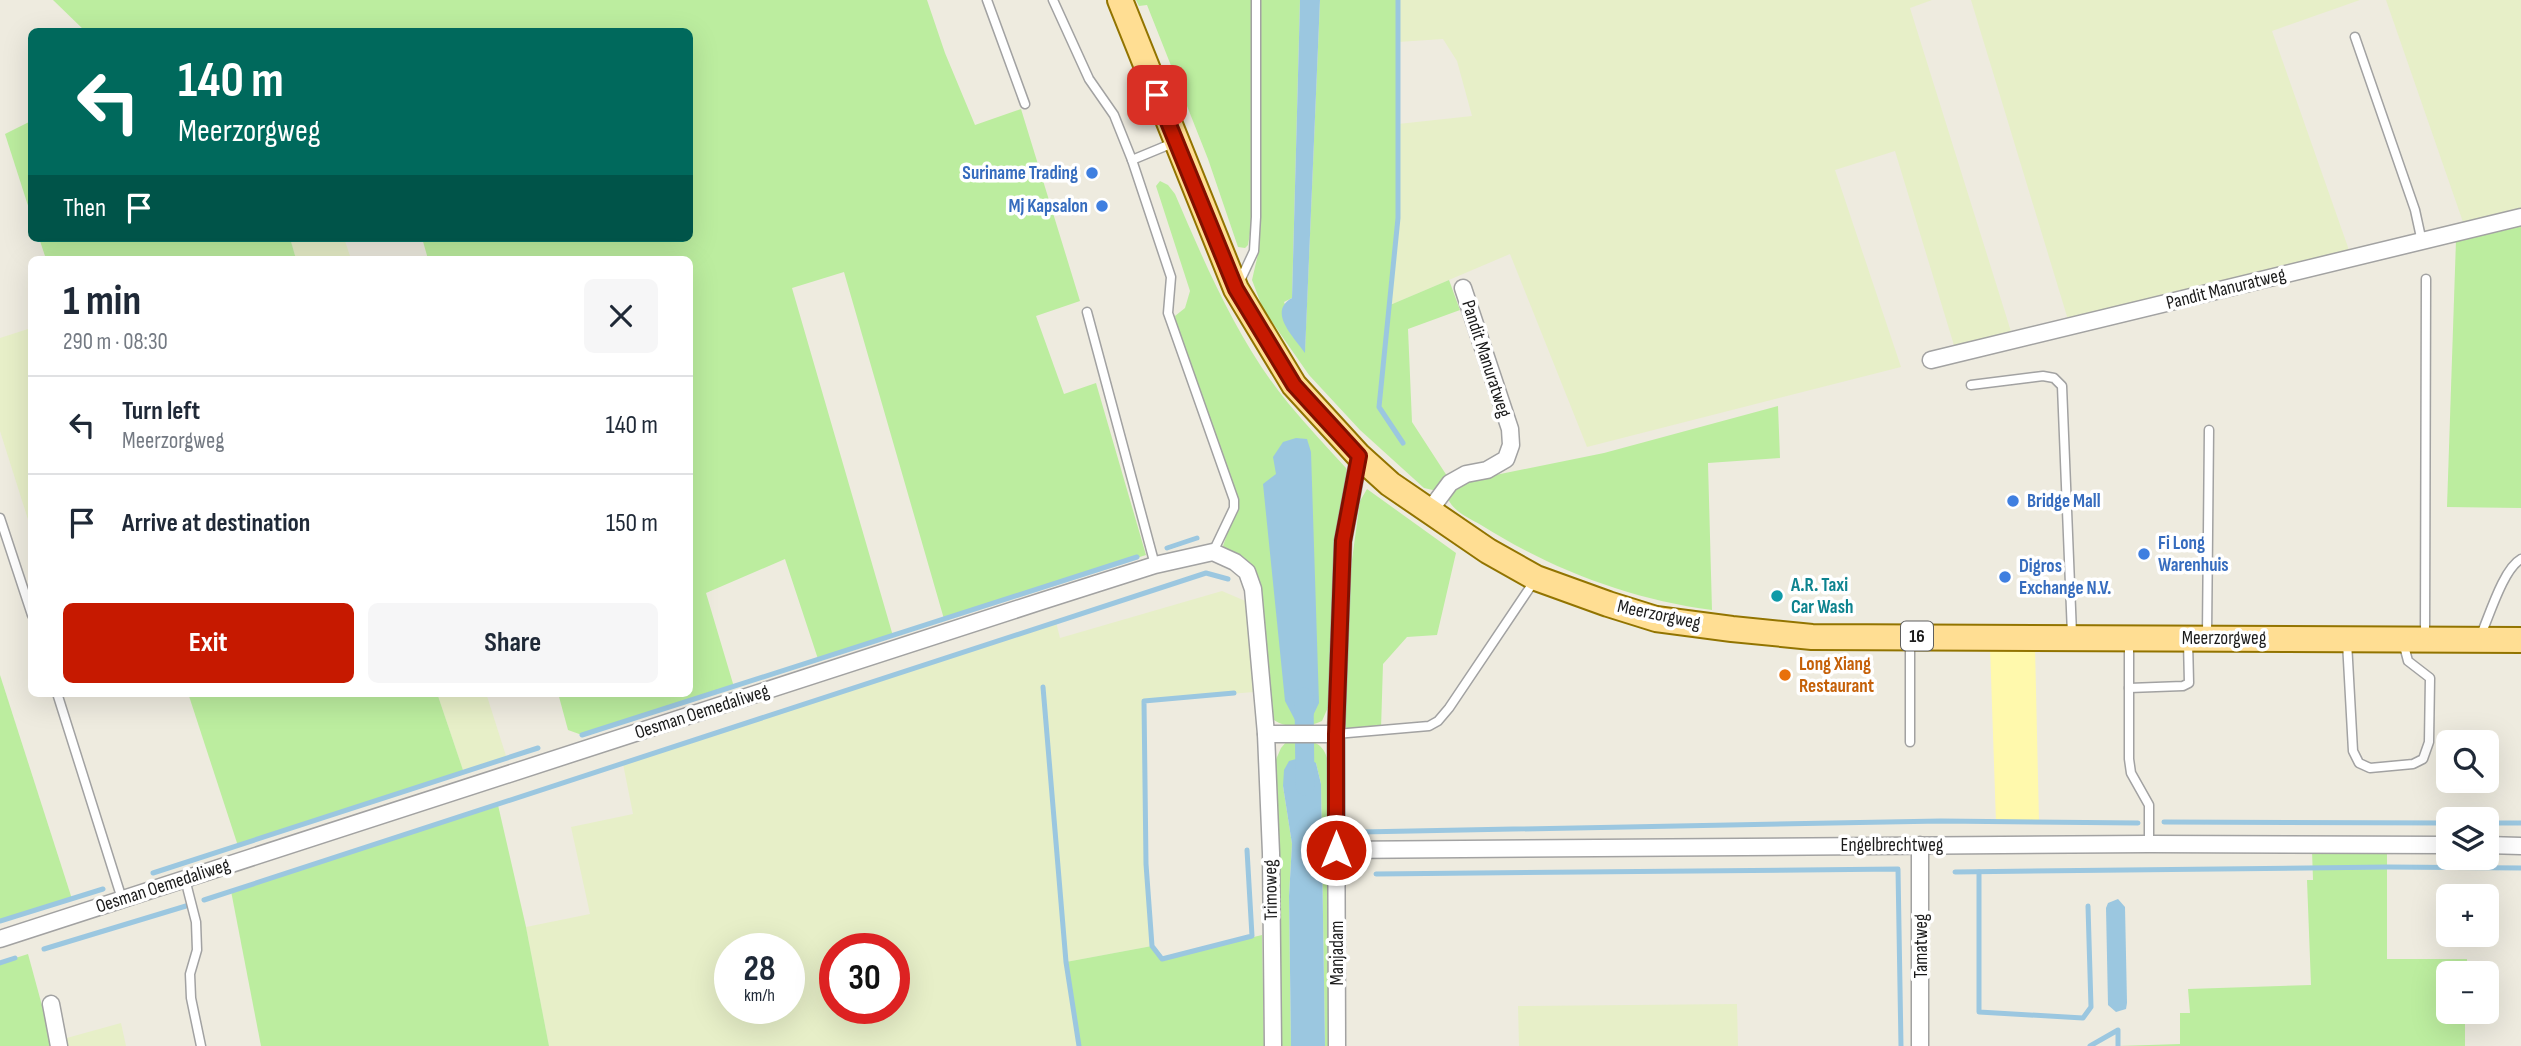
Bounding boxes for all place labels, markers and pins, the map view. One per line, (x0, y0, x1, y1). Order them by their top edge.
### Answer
pin (1127, 65, 1187, 125)
place label: Suriname Trading (962, 162, 1078, 185)
marker: Suriname Trading (1084, 165, 1100, 181)
place label: Mj Kapsalon (1008, 195, 1088, 218)
marker: Mj Kapsalon (1094, 198, 1110, 214)
place label: Bridge Mall (2027, 490, 2101, 513)
marker: Bridge Mall (2005, 493, 2021, 509)
place label: Fi Long Warenhuis (2158, 532, 2229, 577)
marker: Fi Long Warenhuis (2136, 546, 2152, 562)
place label: Digros Exchange N.V. (2019, 555, 2111, 600)
marker: Digros Exchange N.V. (1997, 569, 2013, 585)
place label: A.R. Taxi Car Wash (1790, 574, 1853, 619)
marker: A.R. Taxi Car Wash (1769, 588, 1785, 604)
place label: Long Xiang Restaurant (1799, 653, 1874, 698)
marker: Long Xiang Restaurant (1777, 667, 1793, 683)

